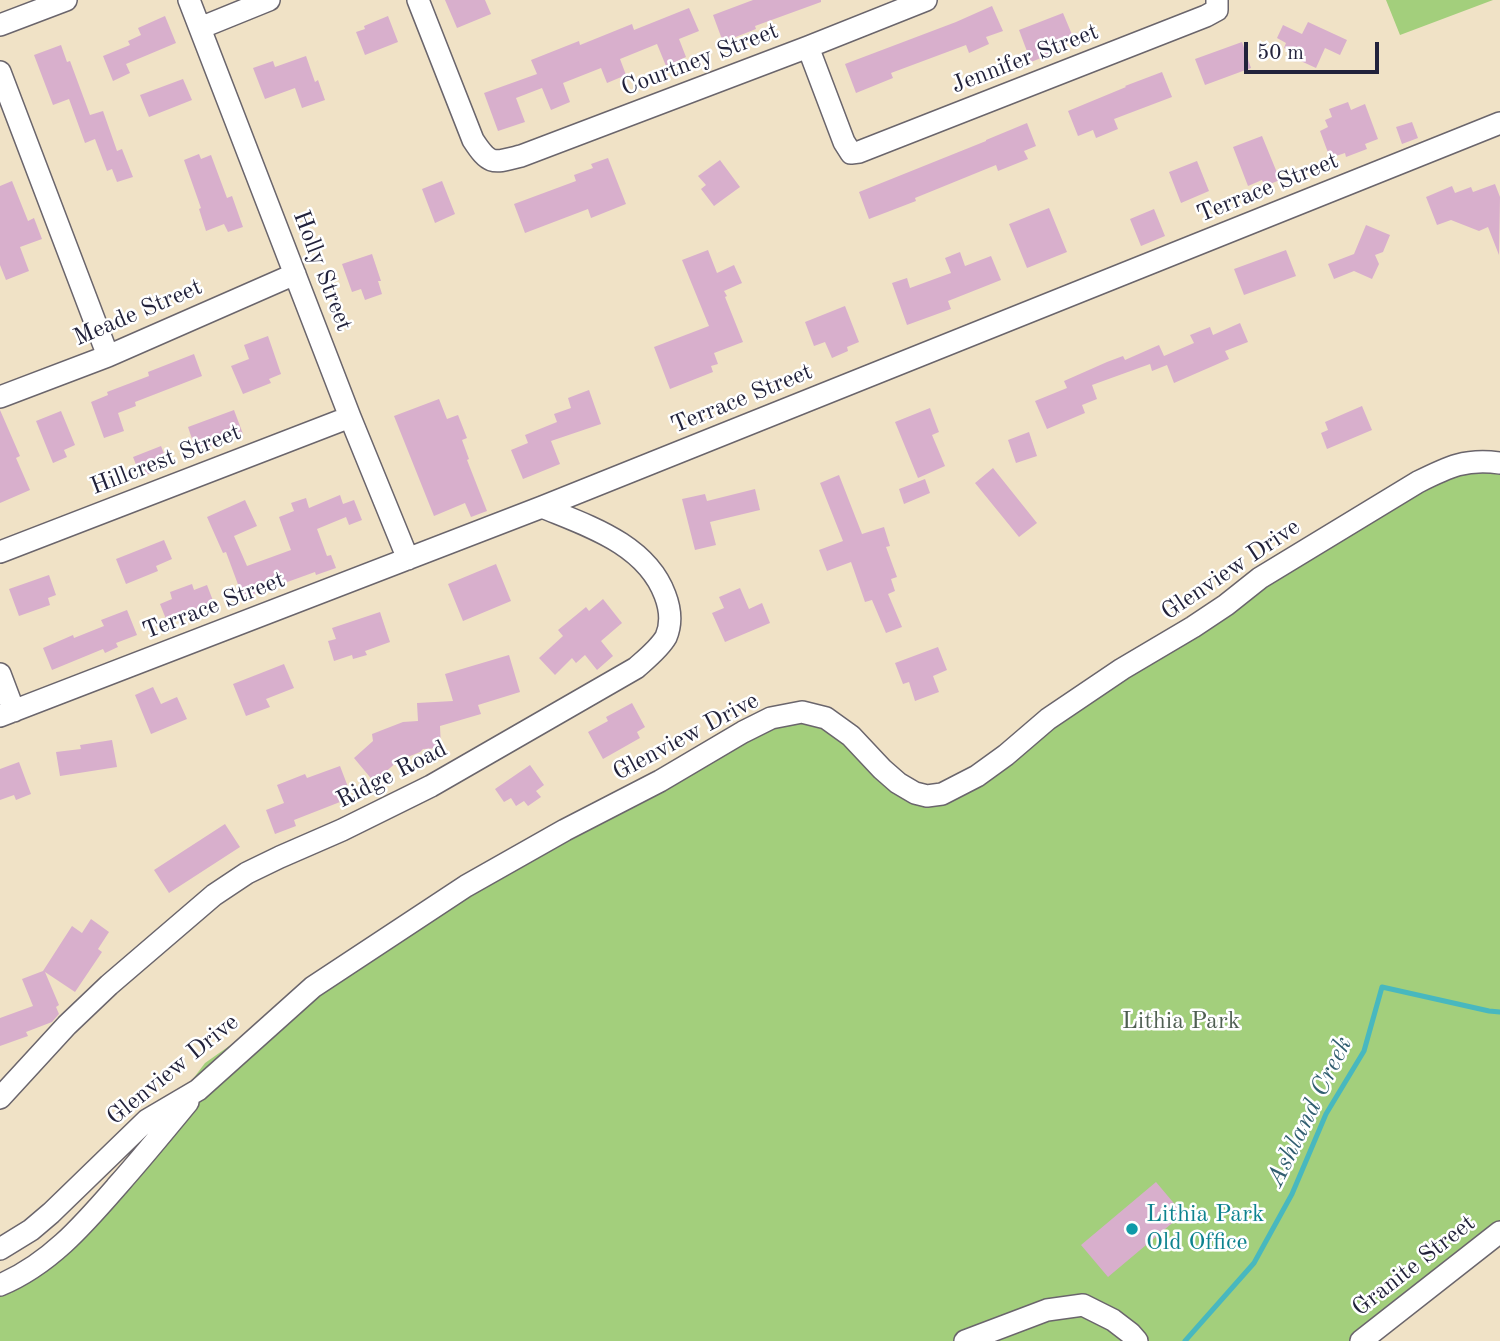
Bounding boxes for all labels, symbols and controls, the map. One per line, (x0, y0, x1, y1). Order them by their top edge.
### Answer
street label: Courtney Street (617, 17, 783, 103)
street label: Jennifer Street (947, 18, 1103, 100)
scale bar (1248, 28, 1383, 72)
text: 50 m (1257, 43, 1304, 64)
street label: Terrace Street (1193, 147, 1343, 229)
street label: Holly Street (286, 207, 358, 335)
street label: Meade Street (69, 273, 207, 353)
street label: Terrace Street (667, 358, 817, 440)
street label: Hillcrest Street (87, 418, 245, 502)
street label: Glenview Drive (1156, 513, 1306, 627)
street label: Terrace Street (139, 566, 289, 646)
street label: Glenview Drive (608, 686, 764, 788)
street label: Ridge Road (332, 735, 452, 815)
street label: Glenview Drive (101, 1008, 245, 1132)
park label: Lithia Park (1122, 1008, 1240, 1036)
water label: Ashland Creek (1260, 1032, 1360, 1192)
place label: Lithia Park Old Office (1146, 1201, 1265, 1257)
street label: Granite Street (1347, 1209, 1481, 1323)
marker: Lithia Park Old Office (1124, 1221, 1140, 1237)

